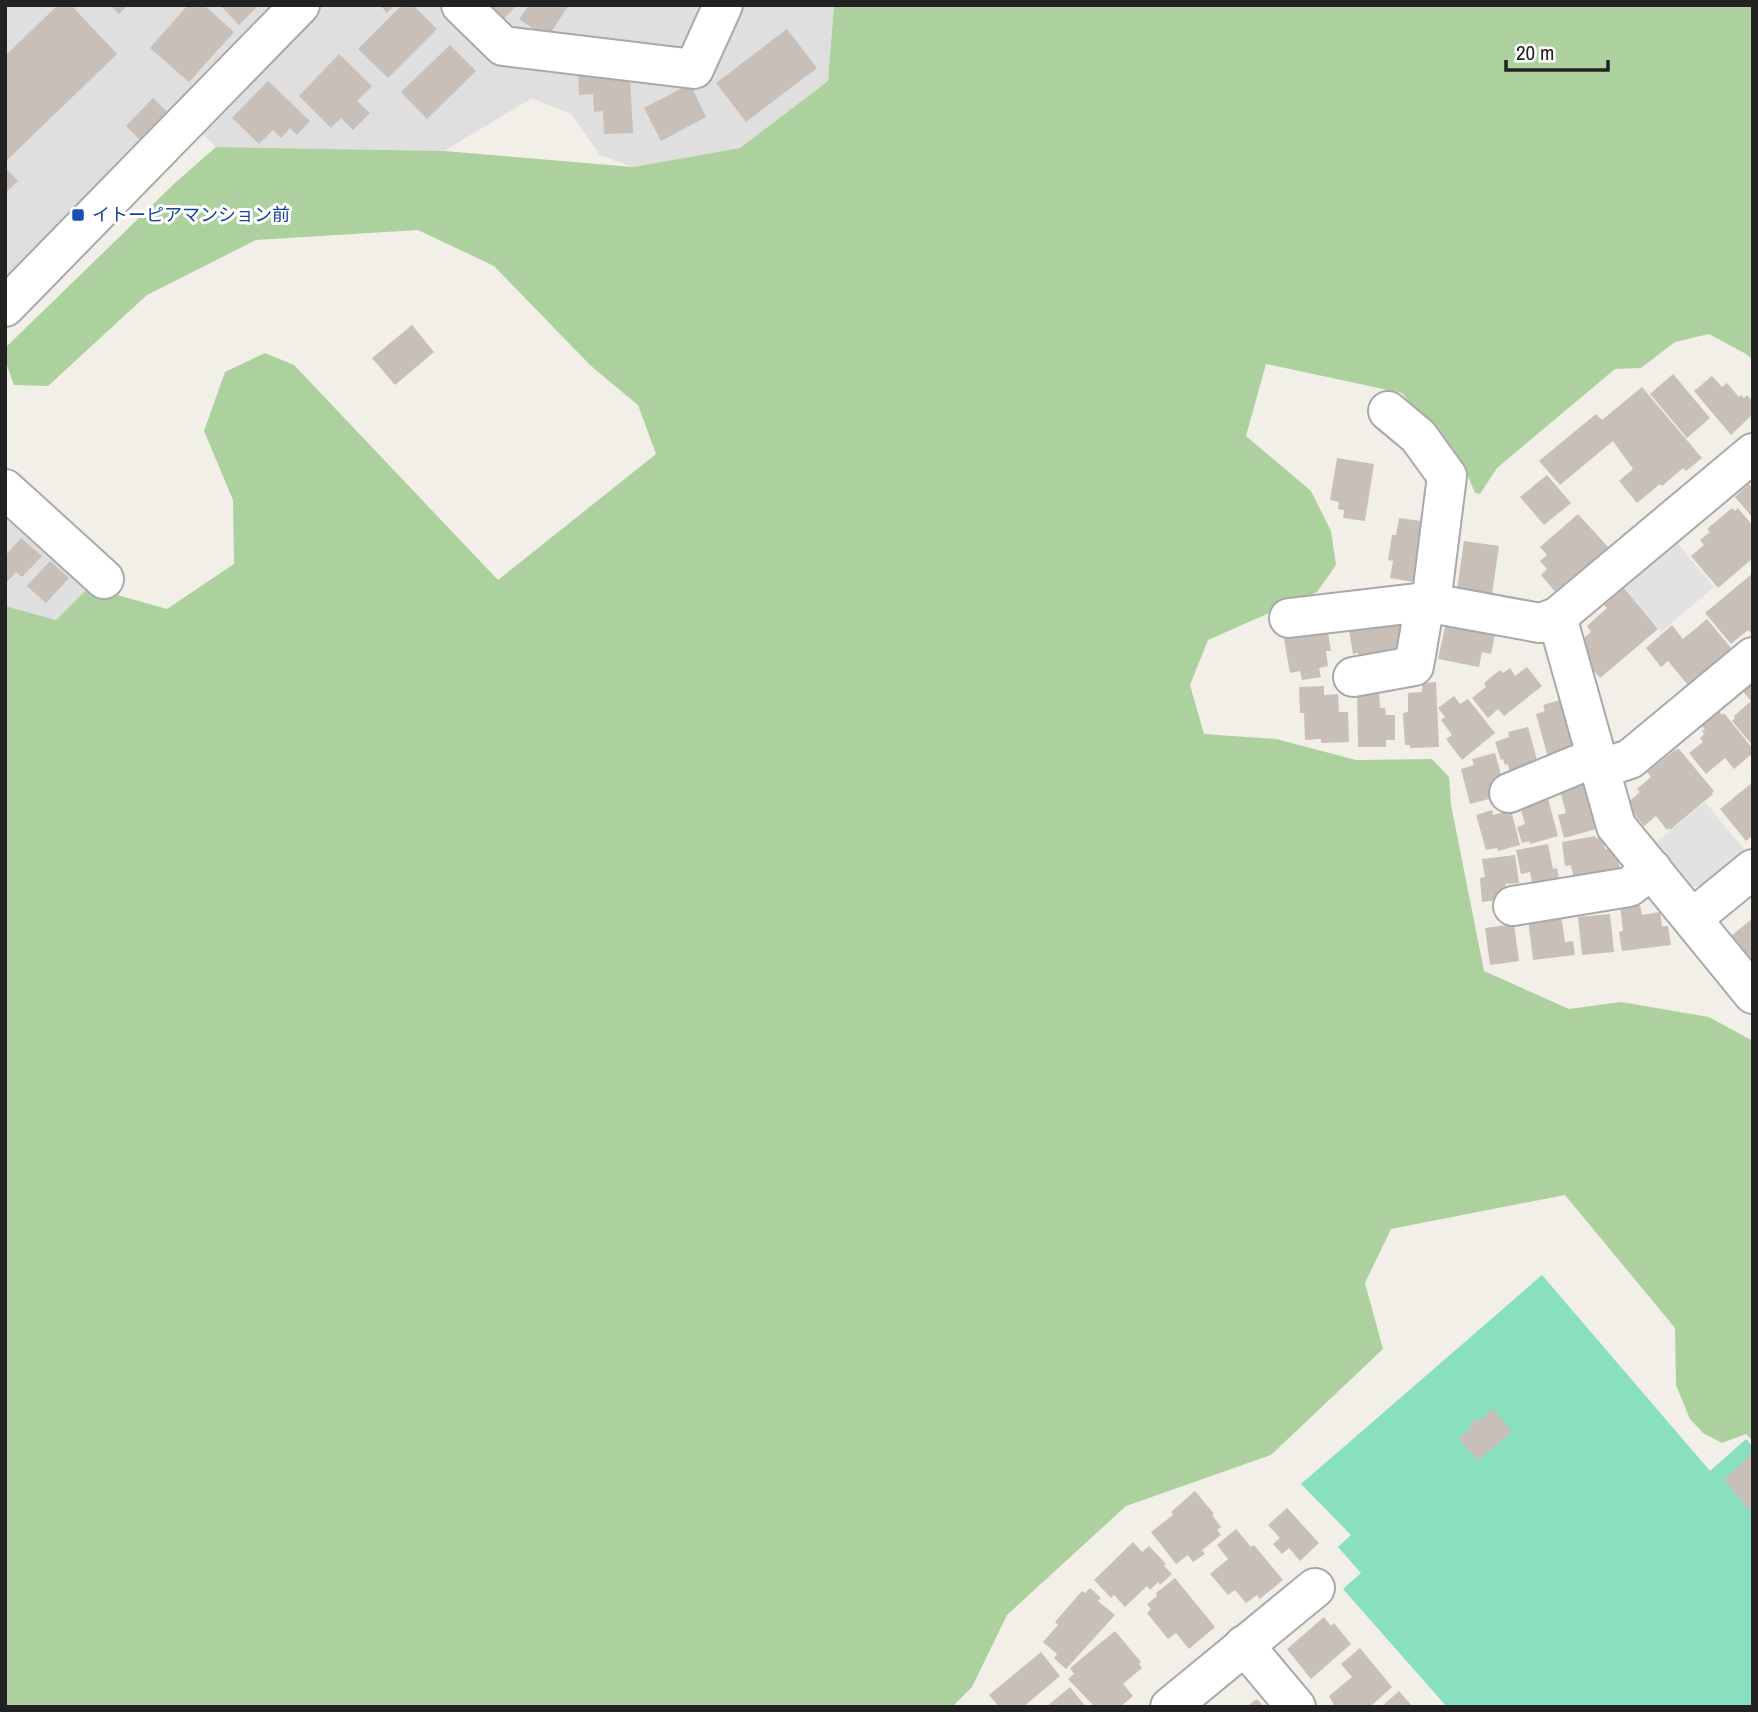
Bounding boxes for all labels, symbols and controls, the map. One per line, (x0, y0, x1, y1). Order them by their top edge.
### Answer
scale bar (1506, 28, 1608, 72)
text: 20 m (1516, 38, 1554, 67)
place label: イトーピアマンション前 (92, 202, 290, 227)
marker: イトーピアマンション前 (70, 207, 86, 223)

